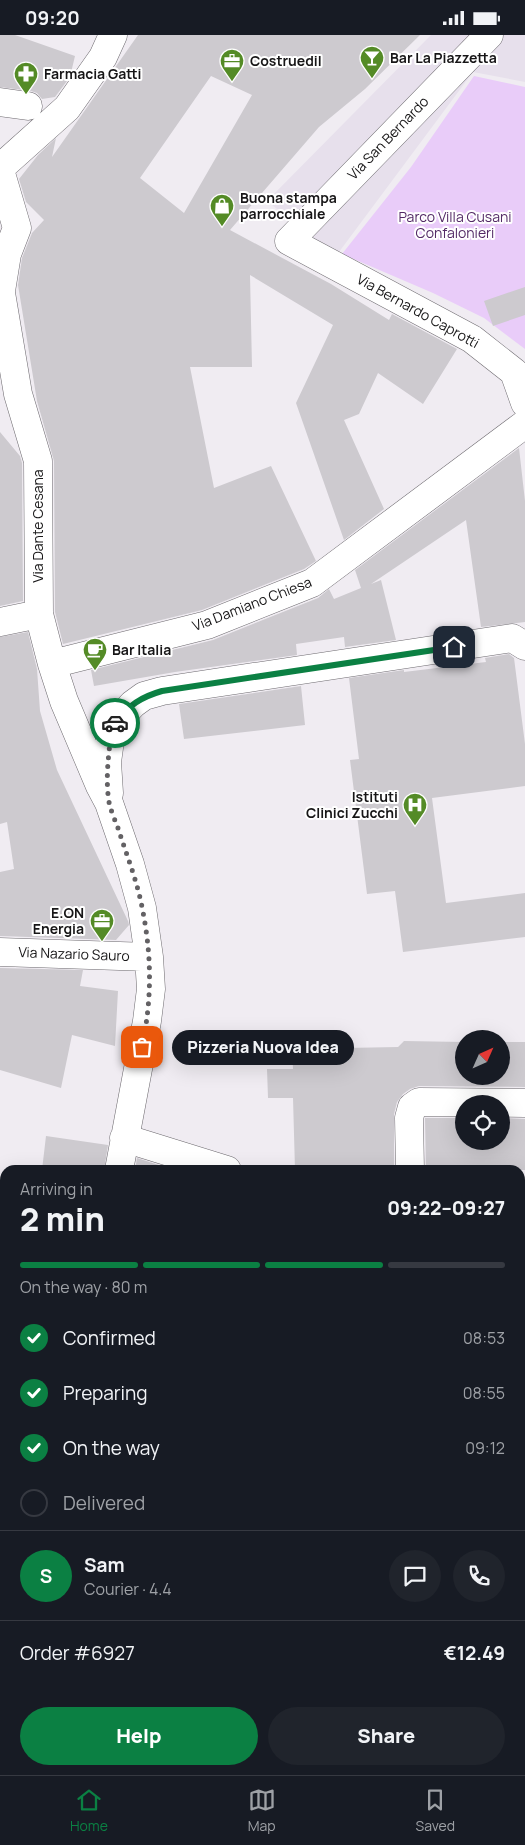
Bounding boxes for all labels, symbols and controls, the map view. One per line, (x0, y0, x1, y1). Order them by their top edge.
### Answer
text: 09:20 (25, 5, 80, 31)
bar icon: Bar La Piazzetta (359, 45, 385, 79)
office icon: Costruedil (219, 48, 245, 82)
place label: Bar La Piazzetta (390, 48, 497, 67)
place label: Costruedil (250, 51, 322, 70)
pharmacy icon: Farmacia Gatti (13, 61, 39, 95)
place label: Farmacia Gatti (44, 64, 142, 83)
street label: Via San Bernardo (343, 92, 432, 183)
place label: Buona stampa parrocchiale (240, 188, 337, 223)
shop icon: Buona stampa parrocchiale (209, 193, 235, 227)
park label: Parco Villa Cusani Confalonieri (398, 207, 512, 242)
street label: Via Bernardo Caprotti (354, 269, 483, 352)
street label: Via Dante Cesana (28, 469, 47, 583)
street label: Via Damiano Chiesa (189, 572, 314, 635)
pin (433, 626, 475, 668)
icon: home (440, 633, 468, 661)
cafe icon: Bar Italia (82, 637, 108, 671)
place label: Bar Italia (112, 640, 171, 659)
courier (90, 698, 140, 748)
icon: car (101, 709, 129, 737)
place label: Istituti Clinici Zucchi (306, 787, 398, 822)
hospital icon: Istituti Clinici Zucchi (402, 792, 428, 826)
place label: E.ON Energia (33, 903, 84, 938)
office icon: E.ON Energia (89, 908, 115, 942)
street label: Via Nazario Sauro (18, 942, 130, 965)
pin (121, 1026, 163, 1068)
callout: Pizzeria Nuova Idea (172, 1029, 354, 1065)
north arrow (455, 1030, 510, 1085)
map controls (455, 1030, 510, 1150)
icon: bag (128, 1033, 156, 1061)
text: Pizzeria Nuova Idea (187, 1036, 339, 1058)
button: locate (455, 1095, 510, 1150)
text: Arriving in (20, 1178, 93, 1200)
text: 09:22–09:27 (387, 1195, 505, 1221)
text: 2 min (20, 1197, 105, 1241)
text: On the way · 80 m (20, 1276, 147, 1298)
icon: check (20, 1324, 48, 1352)
text: Confirmed (63, 1325, 156, 1351)
text: 08:53 (463, 1327, 505, 1349)
icon: check (20, 1379, 48, 1407)
text: Preparing (63, 1380, 148, 1406)
text: 08:55 (463, 1382, 505, 1404)
icon: check (20, 1434, 48, 1462)
text: On the way (63, 1435, 160, 1461)
text: 09:12 (465, 1437, 505, 1459)
text: Delivered (63, 1490, 145, 1516)
button: chat (389, 1550, 441, 1602)
button: phone (453, 1550, 505, 1602)
text: Sam (84, 1552, 125, 1578)
text: S (40, 1563, 52, 1589)
text: Courier · 4.4 (84, 1578, 172, 1600)
text: Order #6927 (20, 1640, 135, 1666)
text: €12.49 (444, 1640, 505, 1666)
button: Help (20, 1707, 258, 1765)
button: Share (268, 1707, 505, 1765)
tab: Home (70, 1786, 108, 1835)
tab: Map (248, 1786, 276, 1835)
tab: Saved (416, 1786, 455, 1835)

